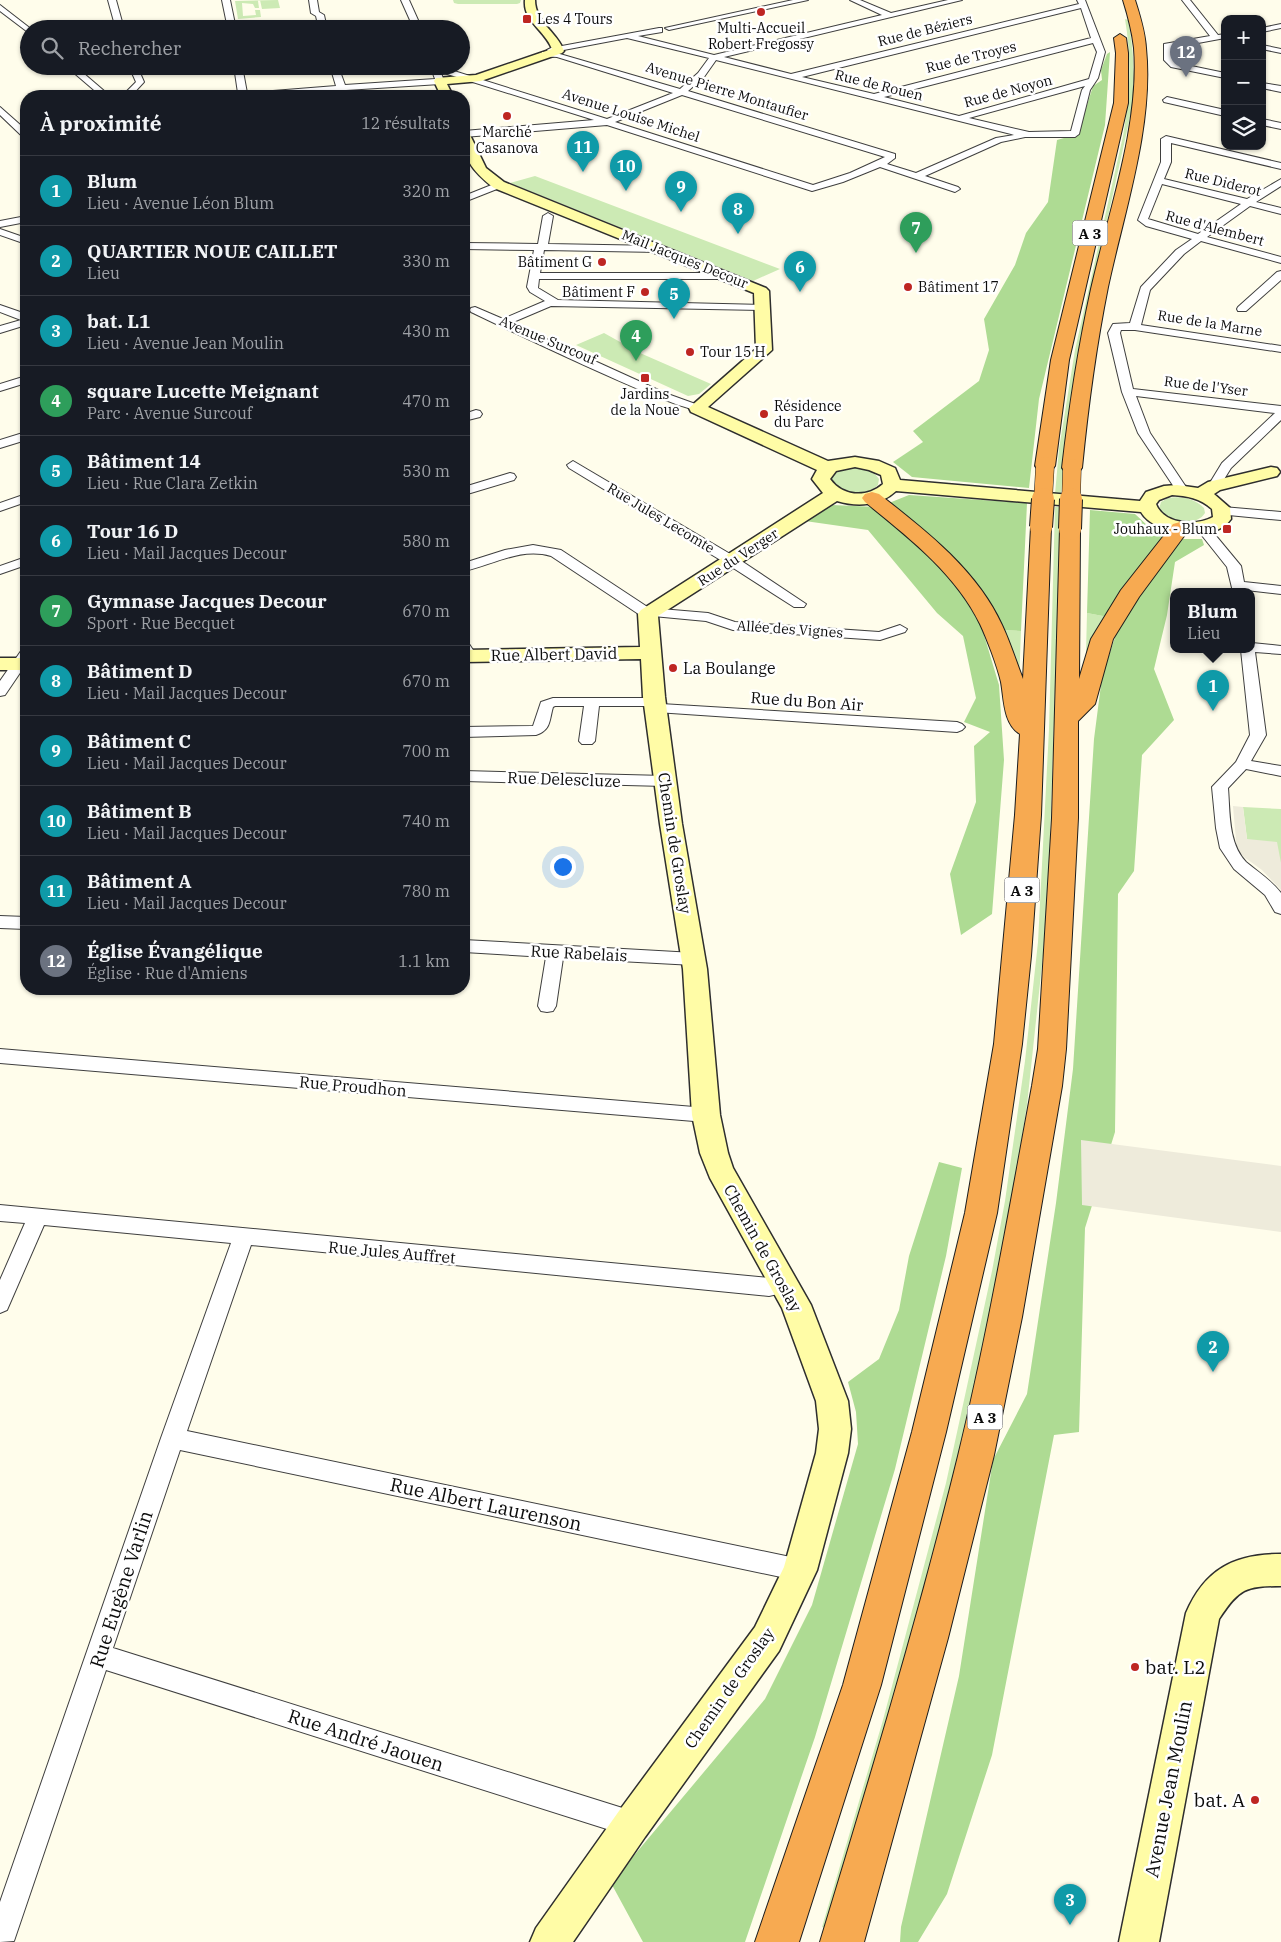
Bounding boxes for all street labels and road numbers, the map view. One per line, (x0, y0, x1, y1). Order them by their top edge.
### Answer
street label: Rue de Béziers (876, 10, 974, 50)
street label: Rue de Troyes (924, 37, 1018, 77)
street label: Avenue Pierre Montaufier (644, 58, 811, 125)
street label: Rue de Rouen (833, 65, 925, 105)
street label: Rue de Noyon (962, 71, 1054, 111)
street label: Avenue Louise Michel (560, 84, 702, 146)
street label: Rue Diderot (1183, 164, 1263, 200)
street label: Rue d'Alembert (1164, 206, 1266, 250)
road number: A 3 (1072, 220, 1108, 246)
street label: Mail Jacques Decour (619, 225, 752, 293)
street label: Rue de la Marne (1156, 306, 1264, 340)
street label: Avenue Surcouf (497, 311, 600, 369)
street label: Rue de l'Yser (1163, 372, 1250, 400)
street label: Rue Jules Lecomte (604, 479, 718, 557)
street label: Rue du Verger (694, 524, 782, 590)
street label: Allée des Vignes (736, 616, 844, 642)
street label: Rue Albert David (491, 643, 618, 665)
street label: Rue du Bon Air (750, 687, 864, 715)
street label: Rue Delescluze (507, 767, 621, 791)
street label: Chemin de Groslay (654, 771, 696, 915)
road number: A 3 (1004, 878, 1040, 902)
street label: Rue Rabelais (530, 940, 628, 966)
street label: Rue Proudhon (298, 1071, 408, 1101)
street label: Chemin de Groslay (720, 1181, 807, 1316)
street label: Rue Jules Auffret (328, 1236, 457, 1268)
road number: A 3 (968, 1404, 1002, 1430)
street label: Rue Albert Laurenson (388, 1472, 584, 1536)
street label: Rue Eugène Varlin (84, 1507, 158, 1671)
street label: Chemin de Groslay (680, 1624, 778, 1752)
street label: Avenue Jean Moulin (1139, 1698, 1197, 1880)
street label: Rue André Jaouen (285, 1703, 447, 1777)

